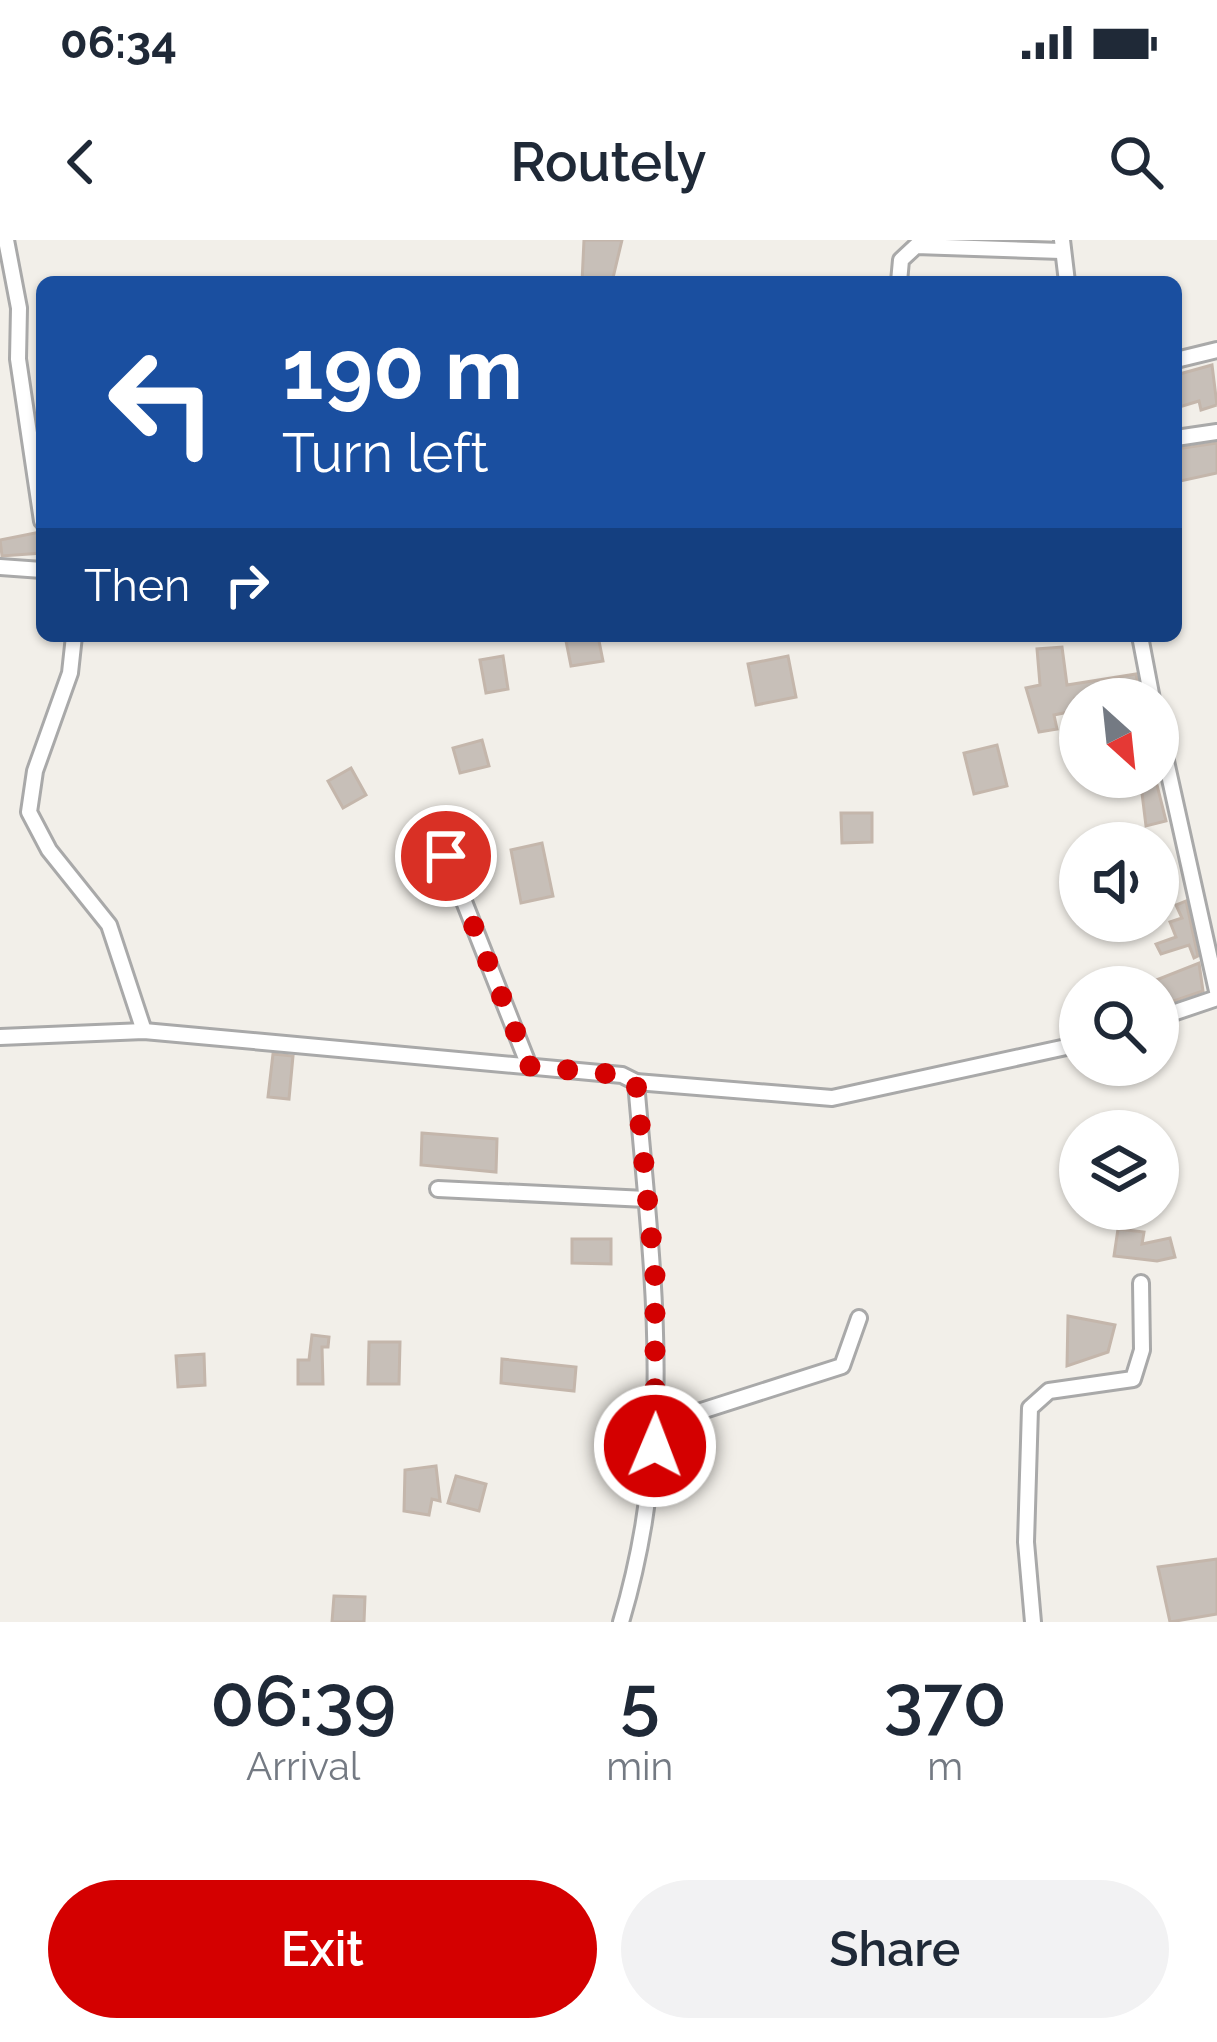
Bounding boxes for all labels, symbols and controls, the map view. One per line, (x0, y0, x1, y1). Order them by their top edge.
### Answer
text: 06:34 (60, 16, 177, 69)
icon: back (48, 129, 114, 195)
icon: search (1103, 129, 1169, 195)
text: Routely (510, 130, 707, 194)
text: 190 m (282, 320, 523, 419)
icon: left (84, 324, 240, 480)
text: Turn left (282, 421, 489, 485)
icon: right (214, 552, 280, 618)
text: Then (84, 559, 190, 612)
north arrow (1059, 678, 1179, 798)
map controls (1059, 678, 1179, 1230)
pin (395, 805, 497, 907)
button: sound (1059, 822, 1179, 942)
icon: arrive (413, 823, 479, 889)
button: search (1059, 966, 1179, 1086)
button: layers (1059, 1110, 1179, 1230)
position arrow (592, 1383, 718, 1509)
text: 06:39 (210, 1658, 396, 1743)
text: 5 (620, 1658, 660, 1743)
text: 370 (884, 1658, 1007, 1743)
text: Arrival (246, 1743, 360, 1789)
text: min (606, 1743, 673, 1789)
text: m (927, 1743, 963, 1789)
button: Exit (48, 1880, 597, 2018)
button: Share (621, 1880, 1169, 2018)

